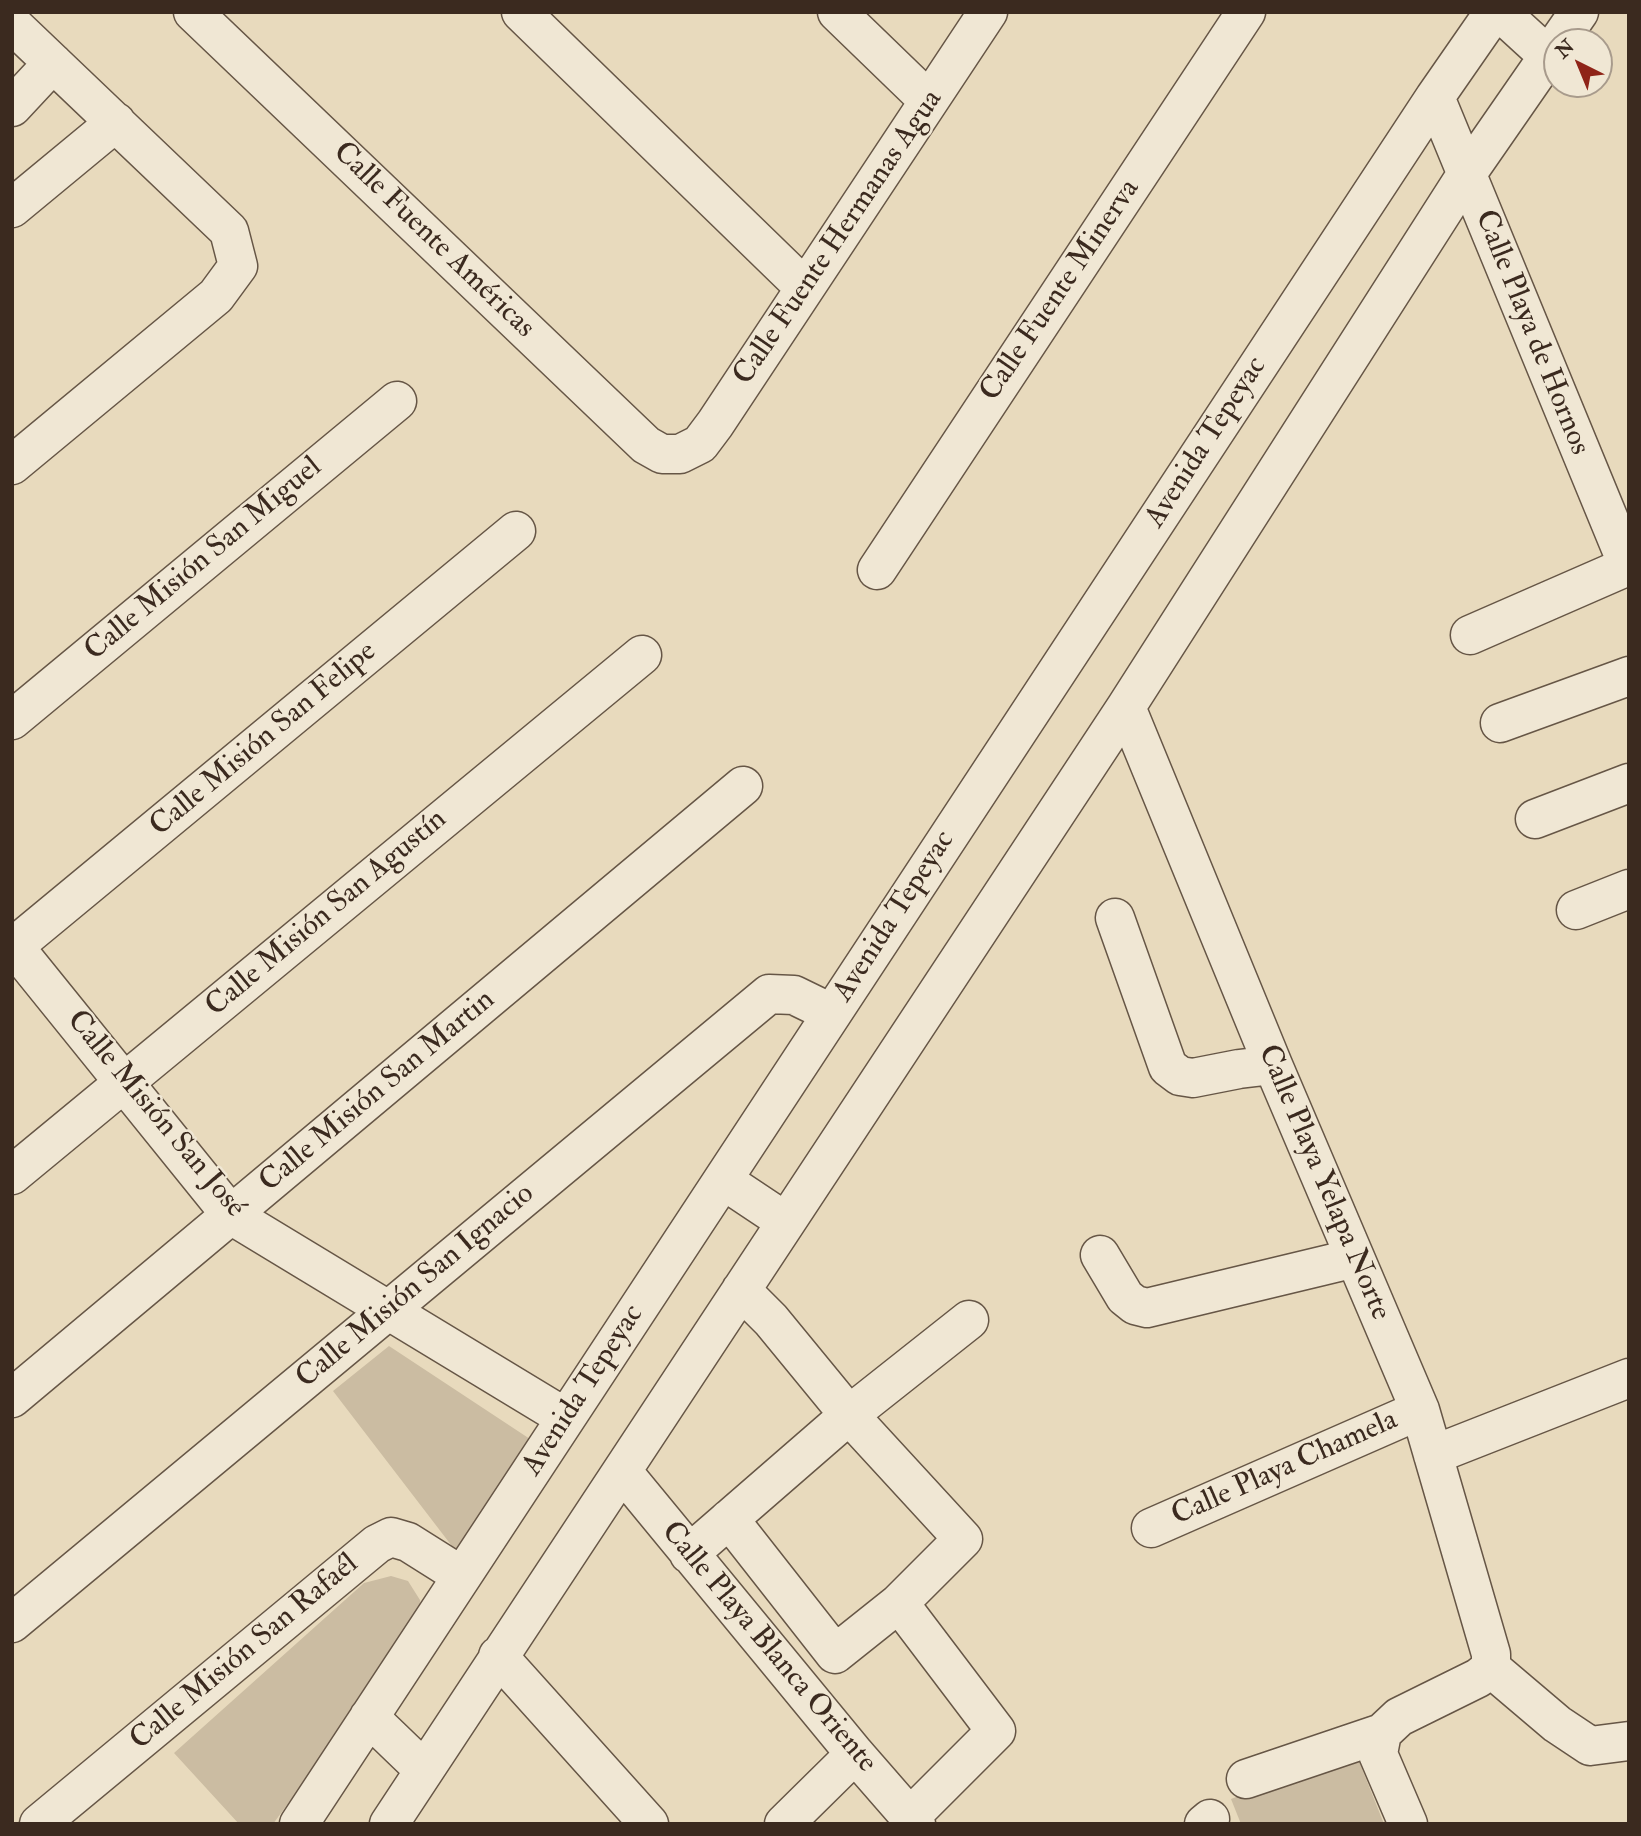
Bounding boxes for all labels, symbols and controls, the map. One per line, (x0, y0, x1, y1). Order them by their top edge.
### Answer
north arrow (1543, 28, 1613, 98)
text: N (1551, 35, 1579, 64)
street label: Calle Fuente Hermanas Agua (727, 84, 951, 392)
street label: Calle Fuente Américas (325, 135, 541, 347)
street label: Calle Fuente Minerva (973, 173, 1149, 409)
street label: Calle Playa de Hornos (1465, 205, 1597, 461)
street label: Avenida Tepeyac (1138, 351, 1276, 535)
street label: Calle Misión San Miguel (78, 450, 330, 670)
street label: Calle Misión San Felipe (144, 635, 384, 845)
street label: Calle Misión San Agustín (199, 803, 455, 1025)
street label: Avenida Tepeyac (826, 825, 964, 1009)
street label: Calle Misión San Martin (253, 983, 503, 1201)
street label: Calle Misión San José (58, 1004, 252, 1226)
street label: Calle Playa Yelapa Norte (1249, 1040, 1397, 1326)
street label: Calle Misión San Ignacio (290, 1177, 542, 1397)
street label: Avenida Tepeyac (515, 1299, 653, 1483)
street label: Calle Playa Chamela (1167, 1403, 1403, 1535)
street label: Calle Playa Blanca Oriente (652, 1515, 884, 1781)
street label: Calle Misión San Rafaél (124, 1547, 366, 1759)

